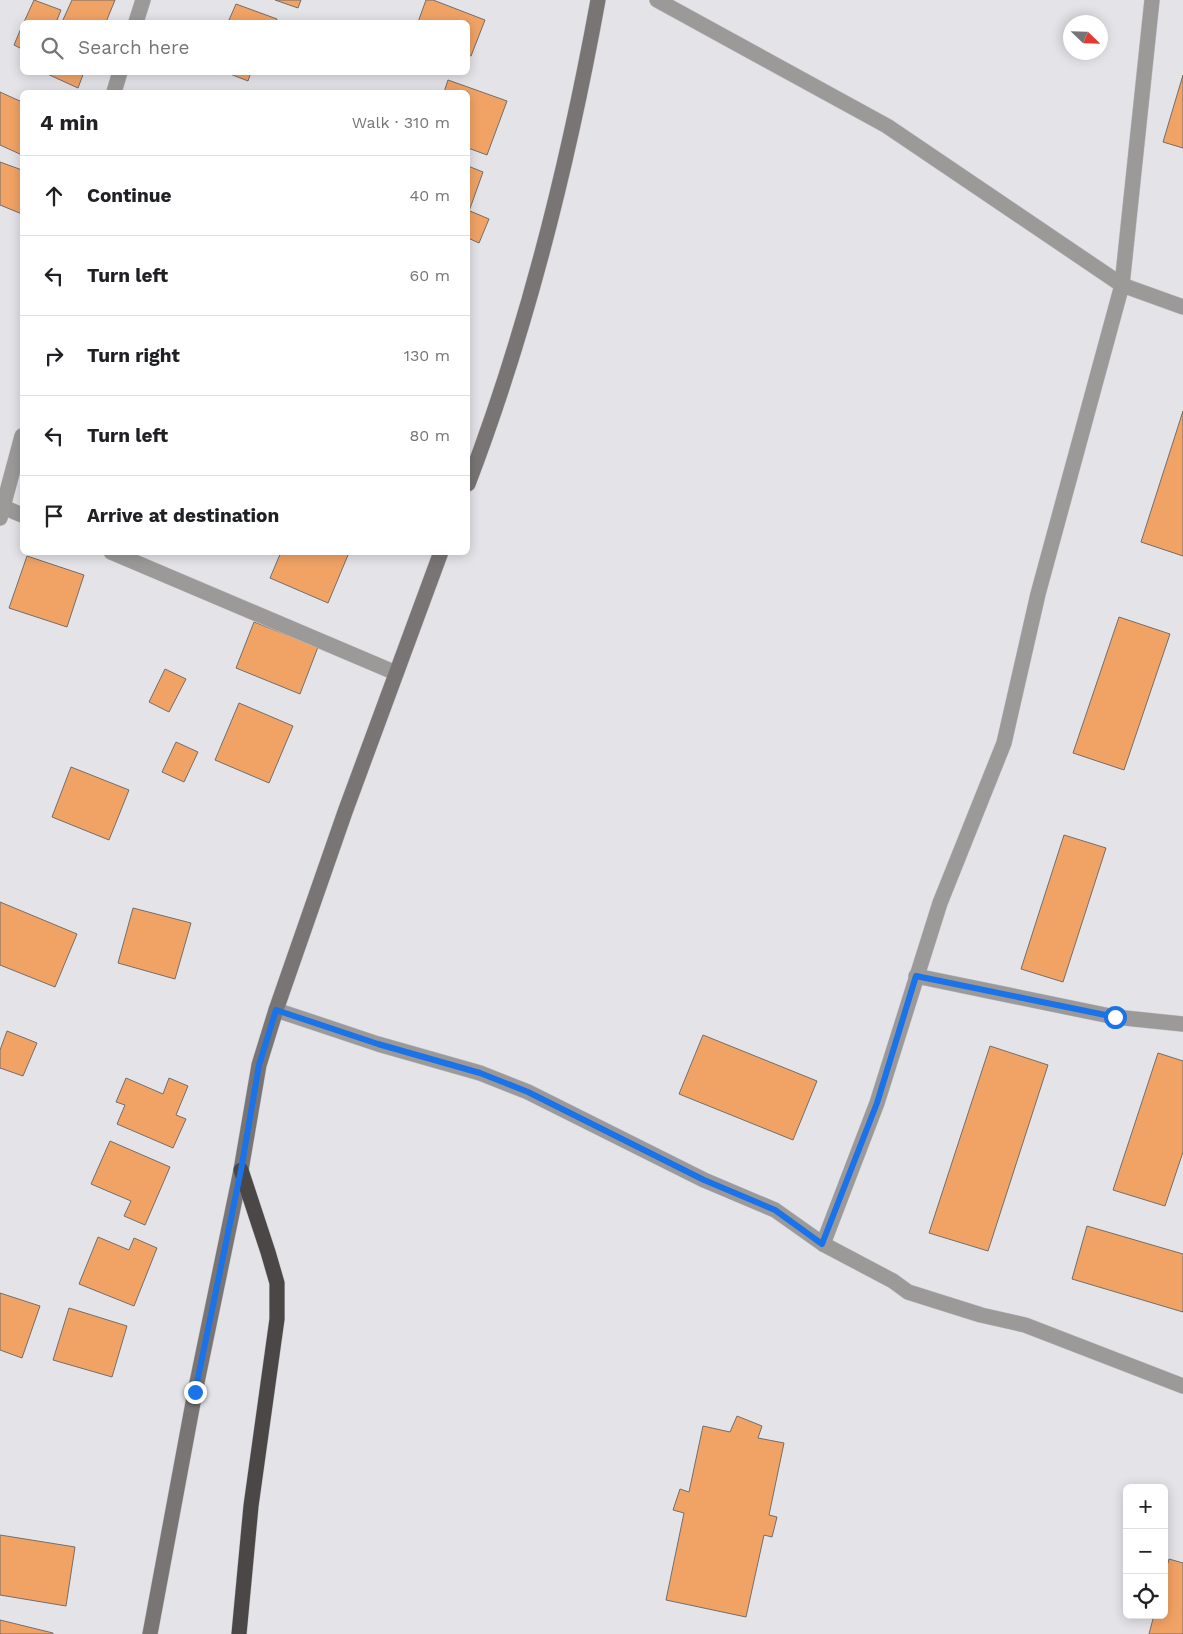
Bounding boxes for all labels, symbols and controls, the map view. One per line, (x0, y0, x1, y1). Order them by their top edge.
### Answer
north arrow (1063, 15, 1108, 60)
search box (20, 20, 470, 75)
icon: search (38, 34, 66, 62)
text: Search here (78, 36, 189, 59)
text: 4 min (40, 110, 98, 135)
text: Walk · 310 m (352, 113, 450, 132)
icon: ahead (40, 182, 68, 210)
text: Continue (87, 184, 171, 207)
text: 40 m (410, 186, 450, 205)
icon: left (40, 262, 68, 290)
text: Turn left (87, 264, 168, 287)
text: 60 m (410, 266, 450, 285)
icon: right (40, 342, 68, 370)
text: Turn right (87, 344, 180, 367)
text: 130 m (404, 346, 450, 365)
icon: left (40, 422, 68, 450)
text: Turn left (87, 424, 168, 447)
text: 80 m (409, 426, 450, 445)
icon: arrive (40, 502, 68, 530)
text: Arrive at destination (87, 504, 279, 527)
route start (1104, 1006, 1127, 1029)
route end (184, 1381, 207, 1404)
map controls (1123, 1484, 1168, 1619)
button: + (1123, 1484, 1168, 1529)
button: − (1123, 1529, 1168, 1574)
button: locate (1123, 1574, 1168, 1619)

